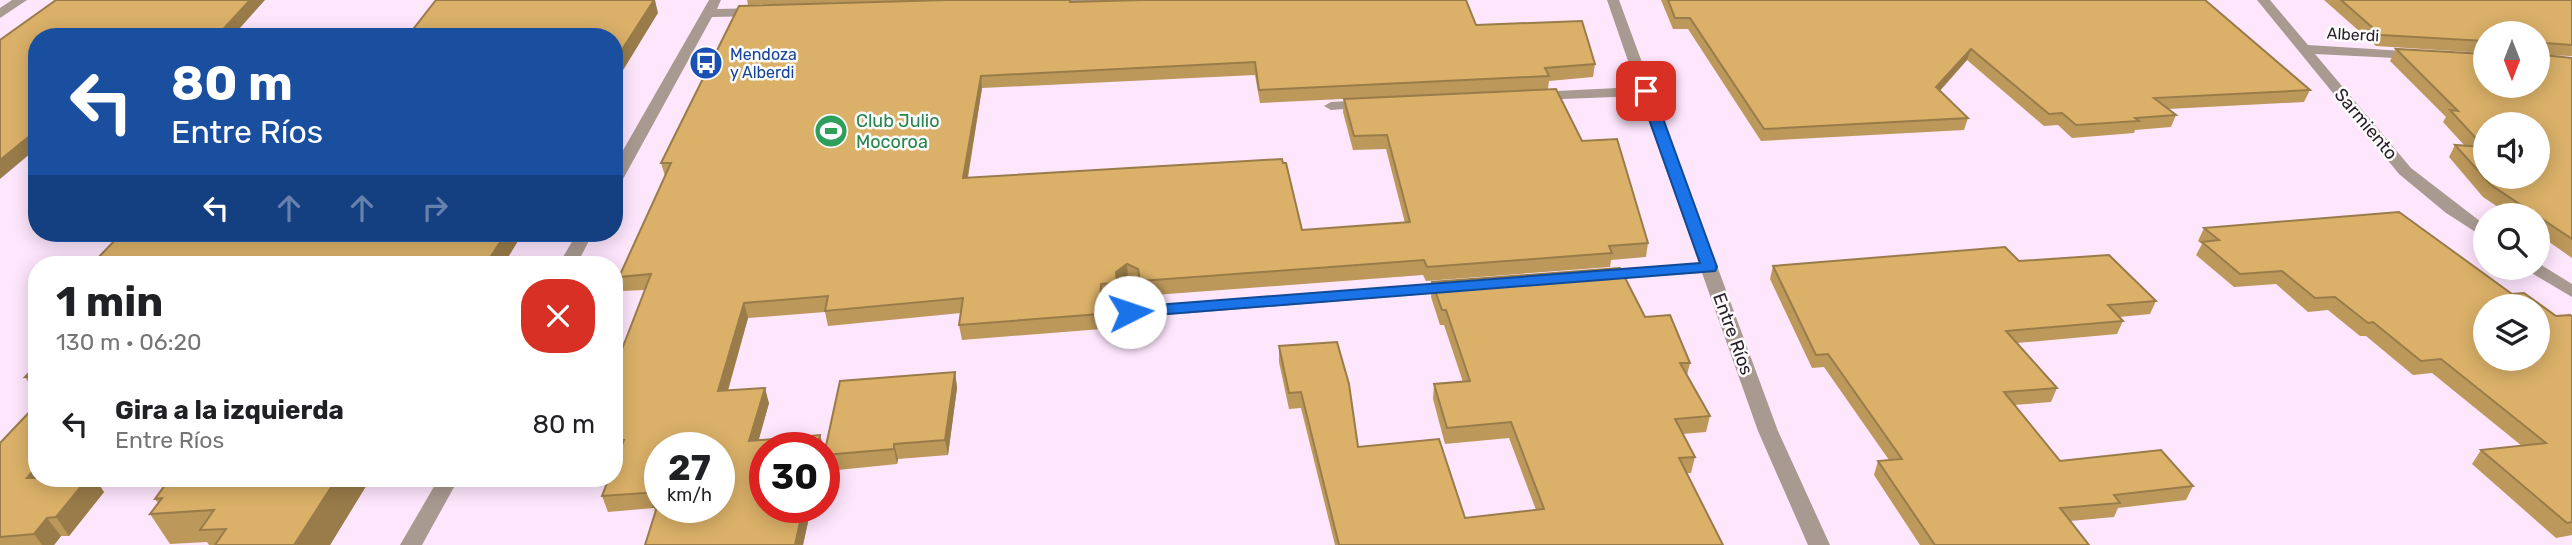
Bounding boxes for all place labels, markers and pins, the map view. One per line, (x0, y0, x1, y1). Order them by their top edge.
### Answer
bus stop icon: Mendoza y Alberdi (687, 44, 725, 82)
place label: Mendoza y Alberdi (730, 45, 797, 82)
pin (1616, 61, 1676, 121)
place label: Club Julio Mocoroa (856, 110, 940, 153)
sports icon: Club Julio Mocoroa (812, 112, 850, 150)

